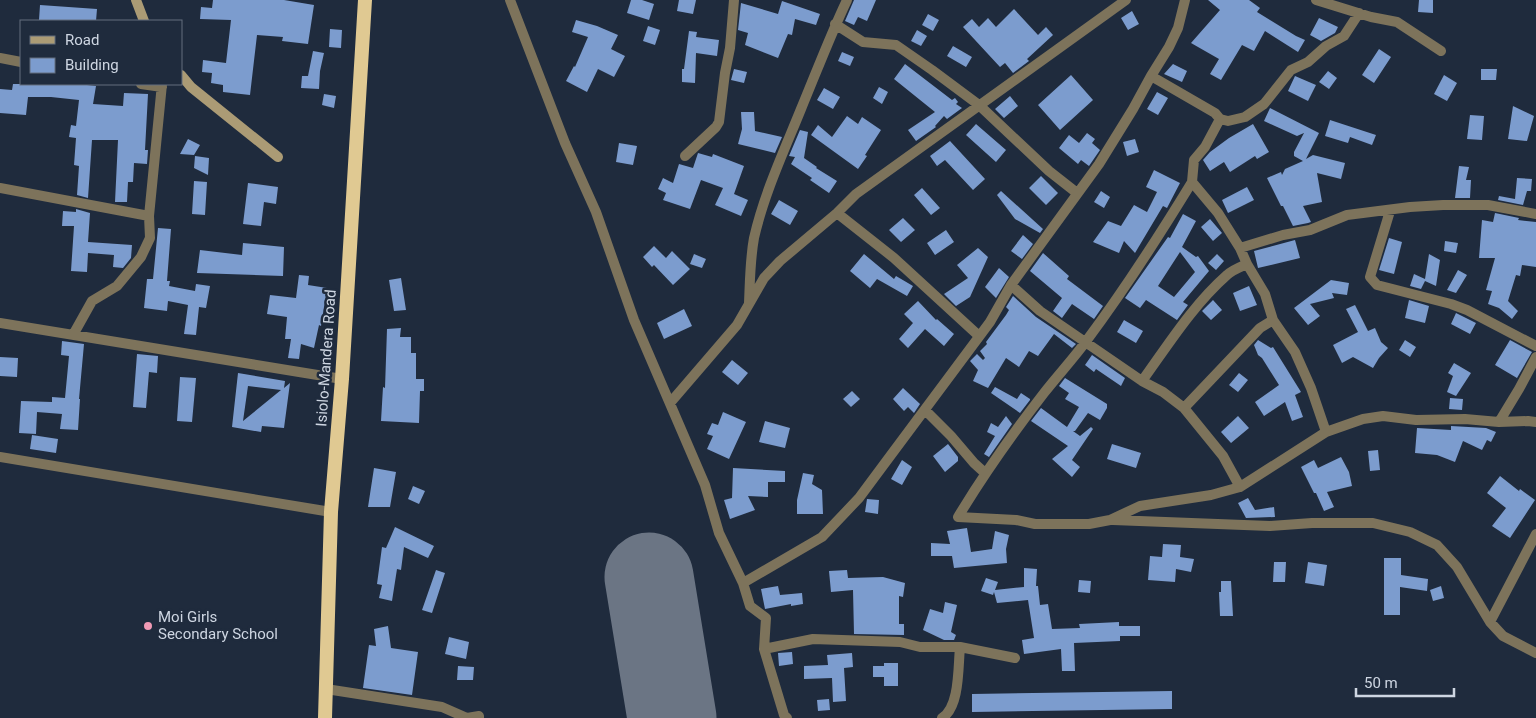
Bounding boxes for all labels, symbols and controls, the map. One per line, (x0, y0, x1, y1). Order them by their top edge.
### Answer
legend (20, 20, 182, 85)
text: Road (65, 31, 99, 49)
text: Building (65, 56, 119, 74)
street label: Isiolo-Mandera Road (312, 289, 340, 427)
place label: Moi Girls Secondary School (158, 608, 278, 643)
marker: Moi Girls Secondary School (142, 620, 154, 632)
scale bar (1356, 666, 1454, 698)
text: 50 m (1364, 674, 1398, 692)

